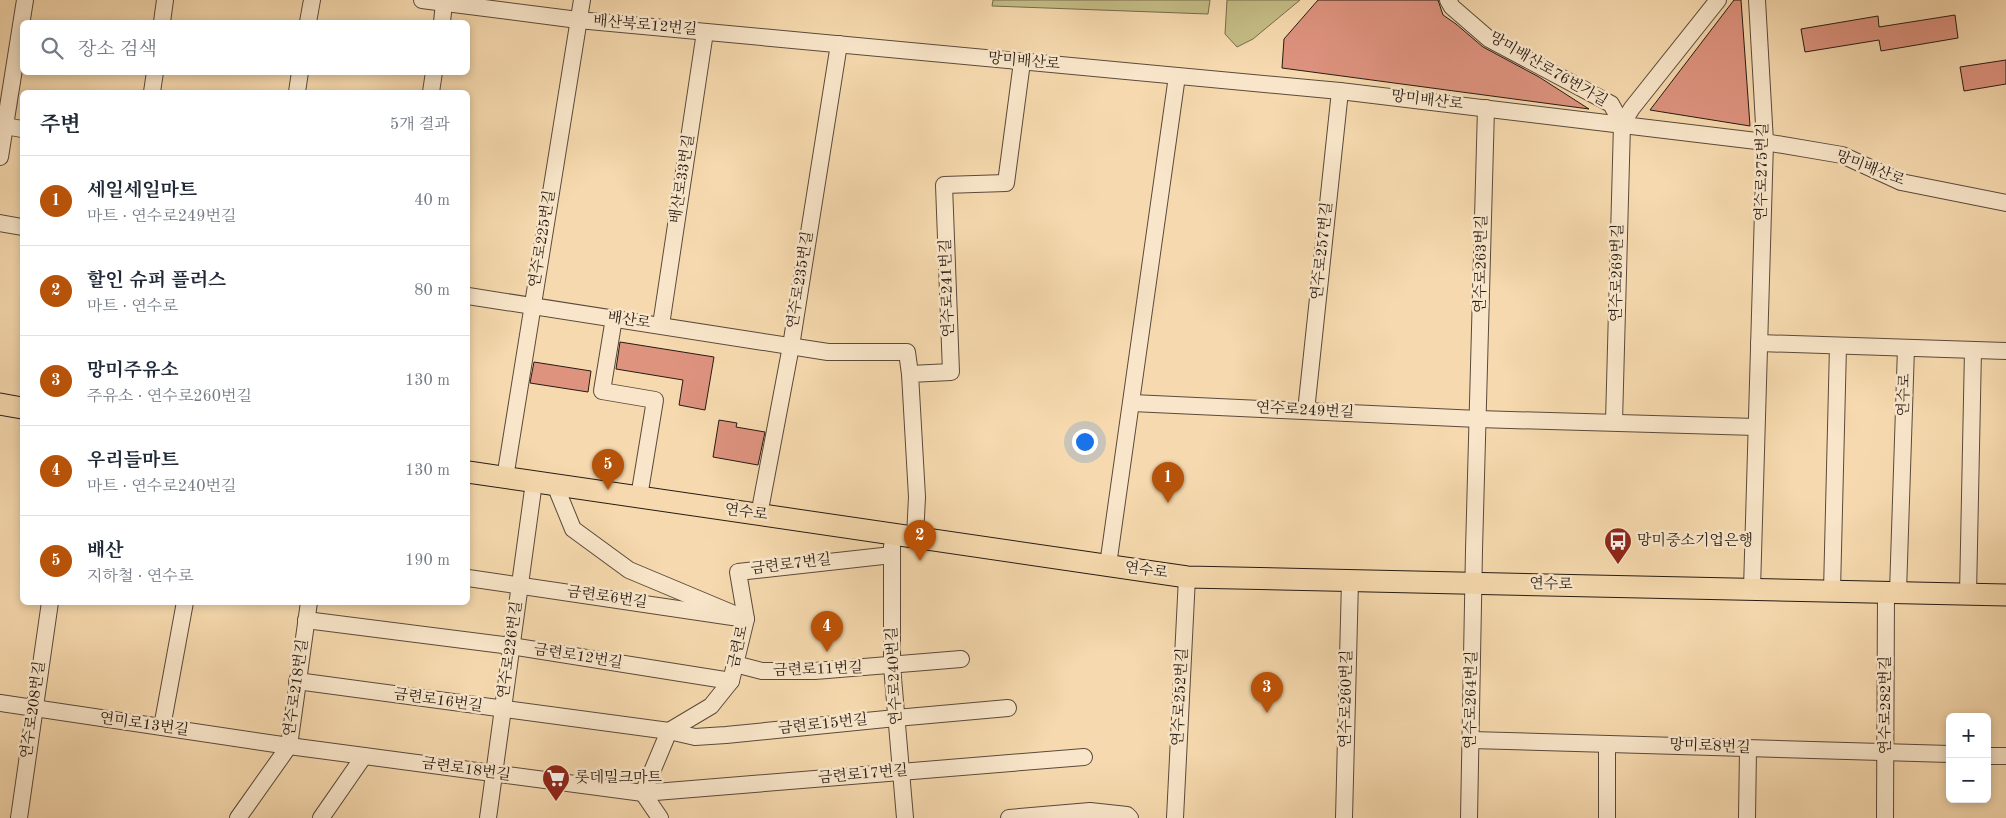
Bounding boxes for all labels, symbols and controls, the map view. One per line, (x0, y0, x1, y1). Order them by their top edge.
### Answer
street label: 배산북로12번길 (592, 11, 698, 38)
search box (20, 20, 470, 75)
street label: 망미배산로76번가길 (1487, 28, 1610, 110)
icon: search (38, 34, 66, 62)
text: 장소 검색 (78, 41, 157, 60)
street label: 망미배산로 (987, 49, 1061, 73)
street label: 망미배산로 (1390, 87, 1465, 113)
text: 주변 (40, 115, 81, 136)
text: 5개 결과 (390, 117, 450, 133)
street label: 연수로275번길 (1753, 123, 1771, 221)
street label: 배산로33번길 (667, 133, 697, 225)
street label: 망미배산로 (1833, 147, 1908, 189)
text: 세일세일마트 (87, 182, 197, 201)
street label: 연수로225번길 (526, 189, 558, 289)
text: 1 (51, 193, 61, 209)
text: 40 m (414, 193, 450, 209)
street label: 연수로257번길 (1308, 201, 1336, 301)
text: 마트 · 연수로249번길 (87, 209, 236, 225)
street label: 연수로263번길 (1472, 215, 1490, 313)
street label: 연수로269번길 (1608, 224, 1626, 322)
street label: 연수로235번길 (784, 230, 816, 330)
street label: 연수로241번길 (937, 238, 957, 338)
text: 할인 슈퍼 플러스 (87, 272, 226, 291)
text: 2 (51, 283, 61, 299)
text: 80 m (414, 283, 450, 299)
text: 마트 · 연수로 (87, 299, 178, 315)
street label: 배산로 (606, 308, 652, 332)
text: 망미주유소 (87, 362, 179, 381)
street label: 연수로 (1895, 372, 1913, 417)
text: 3 (51, 373, 61, 389)
text: 130 m (405, 373, 450, 389)
text: 주유소 · 연수로260번길 (87, 389, 252, 405)
street label: 연수로249번길 (1255, 399, 1355, 421)
your location (1072, 429, 1098, 455)
pin: 5 (592, 449, 624, 490)
text: 우리들마트 (87, 452, 179, 471)
pin: 1 (1152, 462, 1184, 503)
text: 4 (51, 463, 61, 479)
text: 130 m (405, 463, 450, 479)
text: 마트 · 연수로240번길 (87, 479, 236, 495)
street label: 연수로 (723, 501, 769, 524)
pin: 2 (904, 520, 936, 561)
bus stop icon: 망미중소기업은행 (1603, 526, 1633, 565)
place label: 망미중소기업은행 (1637, 532, 1753, 549)
text: 배산 (87, 542, 124, 561)
street label: 금련로7번길 (750, 551, 832, 577)
text: 5 (51, 553, 61, 569)
text: 190 m (405, 553, 450, 569)
street label: 연수로 (1123, 559, 1169, 582)
text: 지하철 · 연수로 (87, 569, 193, 585)
street label: 연수로 (1529, 575, 1573, 593)
street label: 금련로6번길 (566, 583, 649, 611)
street label: 연수로226번길 (495, 600, 525, 700)
pin: 4 (811, 611, 843, 652)
street label: 금련로 (725, 623, 751, 670)
street label: 연수로240번길 (883, 626, 905, 726)
street label: 연수로218번길 (281, 638, 311, 738)
street label: 금련로12번길 (532, 641, 624, 671)
street label: 연수로252번길 (1169, 647, 1191, 747)
street label: 연수로260번길 (1337, 650, 1355, 748)
street label: 연수로264번길 (1462, 651, 1480, 749)
street label: 연수로282번길 (1877, 656, 1894, 754)
street label: 금련로11번길 (773, 659, 863, 679)
street label: 연수로208번길 (18, 660, 48, 760)
pin: 3 (1251, 672, 1283, 713)
street label: 금련로16번길 (392, 685, 484, 715)
street label: 연미로13번길 (98, 709, 190, 739)
street label: 금련로15번길 (777, 711, 868, 737)
map controls (1946, 713, 1991, 803)
button: + (1946, 713, 1991, 758)
street label: 망미로8번길 (1669, 736, 1751, 756)
street label: 금련로18번길 (420, 754, 512, 784)
button: − (1946, 758, 1991, 803)
street label: 금련로17번길 (817, 762, 908, 786)
supermarket icon: 롯데밀크마트 (541, 763, 571, 802)
place label: 롯데밀크마트 (575, 769, 662, 786)

